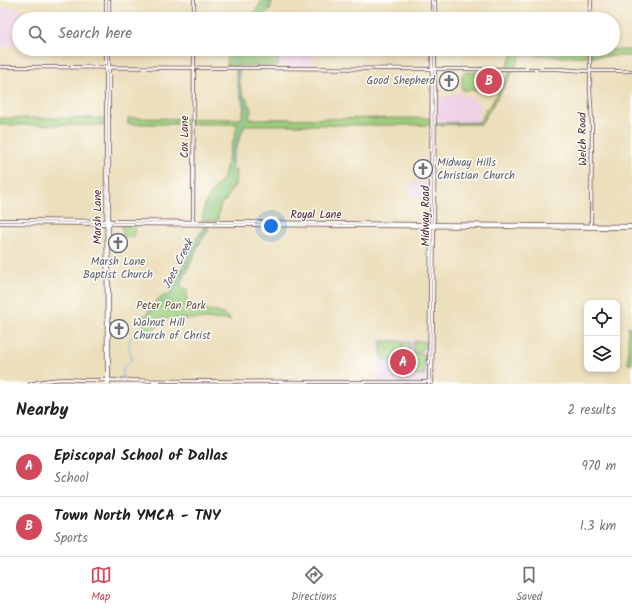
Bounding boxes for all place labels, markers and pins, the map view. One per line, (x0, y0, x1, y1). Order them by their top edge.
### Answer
pin: B (476, 66, 502, 96)
church icon: Good Shepherd (438, 70, 460, 92)
place label: Good Shepherd (366, 72, 436, 90)
place label: Midway Hills Christian Church (437, 154, 515, 185)
church icon: Midway Hills Christian Church (412, 158, 434, 180)
church icon: Marsh Lane Baptist Church (107, 232, 129, 254)
place label: Marsh Lane Baptist Church (83, 253, 153, 284)
place label: Walnut Hill Church of Christ (133, 314, 212, 345)
church icon: Walnut Hill Church of Christ (108, 318, 130, 340)
pin: A (390, 347, 416, 377)

